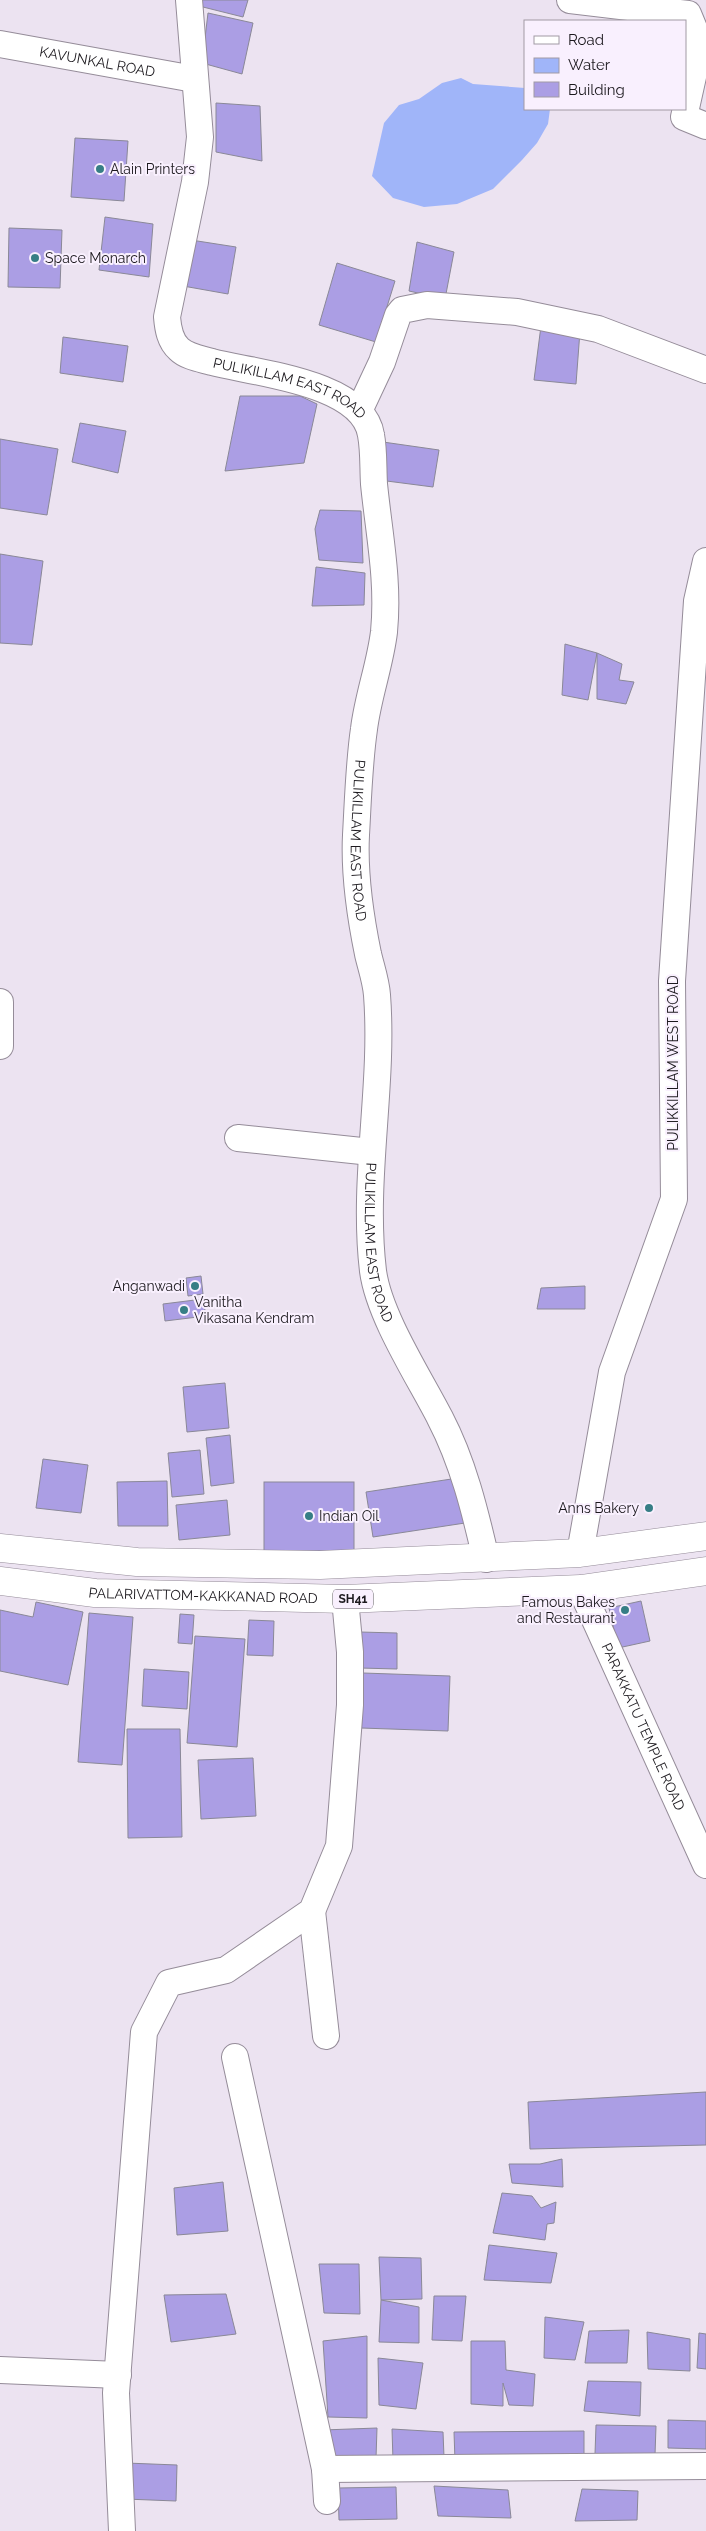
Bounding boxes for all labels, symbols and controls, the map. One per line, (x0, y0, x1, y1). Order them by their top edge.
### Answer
legend (524, 20, 686, 110)
text: Road (568, 31, 604, 49)
street label: KAVUNKAL ROAD (38, 43, 157, 80)
text: Water (568, 56, 611, 74)
text: Building (568, 81, 625, 99)
place label: Alain Printers (110, 161, 195, 177)
marker: Alain Printers (94, 163, 106, 175)
place label: Space Monarch (45, 250, 146, 266)
marker: Space Monarch (29, 252, 41, 264)
street label: PULIKILLAM EAST ROAD (212, 355, 369, 422)
street label: PULIKILLAM EAST ROAD (348, 759, 370, 922)
street label: PULIKKILLAM WEST ROAD (665, 975, 681, 1151)
street label: PULIKILLAM EAST ROAD (362, 1162, 396, 1325)
place label: Anganwadi (112, 1278, 185, 1294)
marker: Anganwadi (189, 1280, 201, 1292)
place label: Vanitha Vikasana Kendram (194, 1294, 314, 1326)
marker: Vanitha Vikasana Kendram (178, 1304, 190, 1316)
place label: Anns Bakery (558, 1500, 639, 1516)
marker: Anns Bakery (643, 1502, 655, 1514)
place label: Indian Oil (319, 1508, 379, 1524)
marker: Indian Oil (303, 1510, 315, 1522)
street label: PALARIVATTOM-KAKKANAD ROAD (88, 1584, 318, 1606)
road number: SH41 (333, 1590, 373, 1608)
place label: Famous Bakes and Restaurant (517, 1594, 615, 1626)
marker: Famous Bakes and Restaurant (619, 1604, 631, 1616)
street label: PARAKKATU TEMPLE ROAD (598, 1640, 688, 1813)

